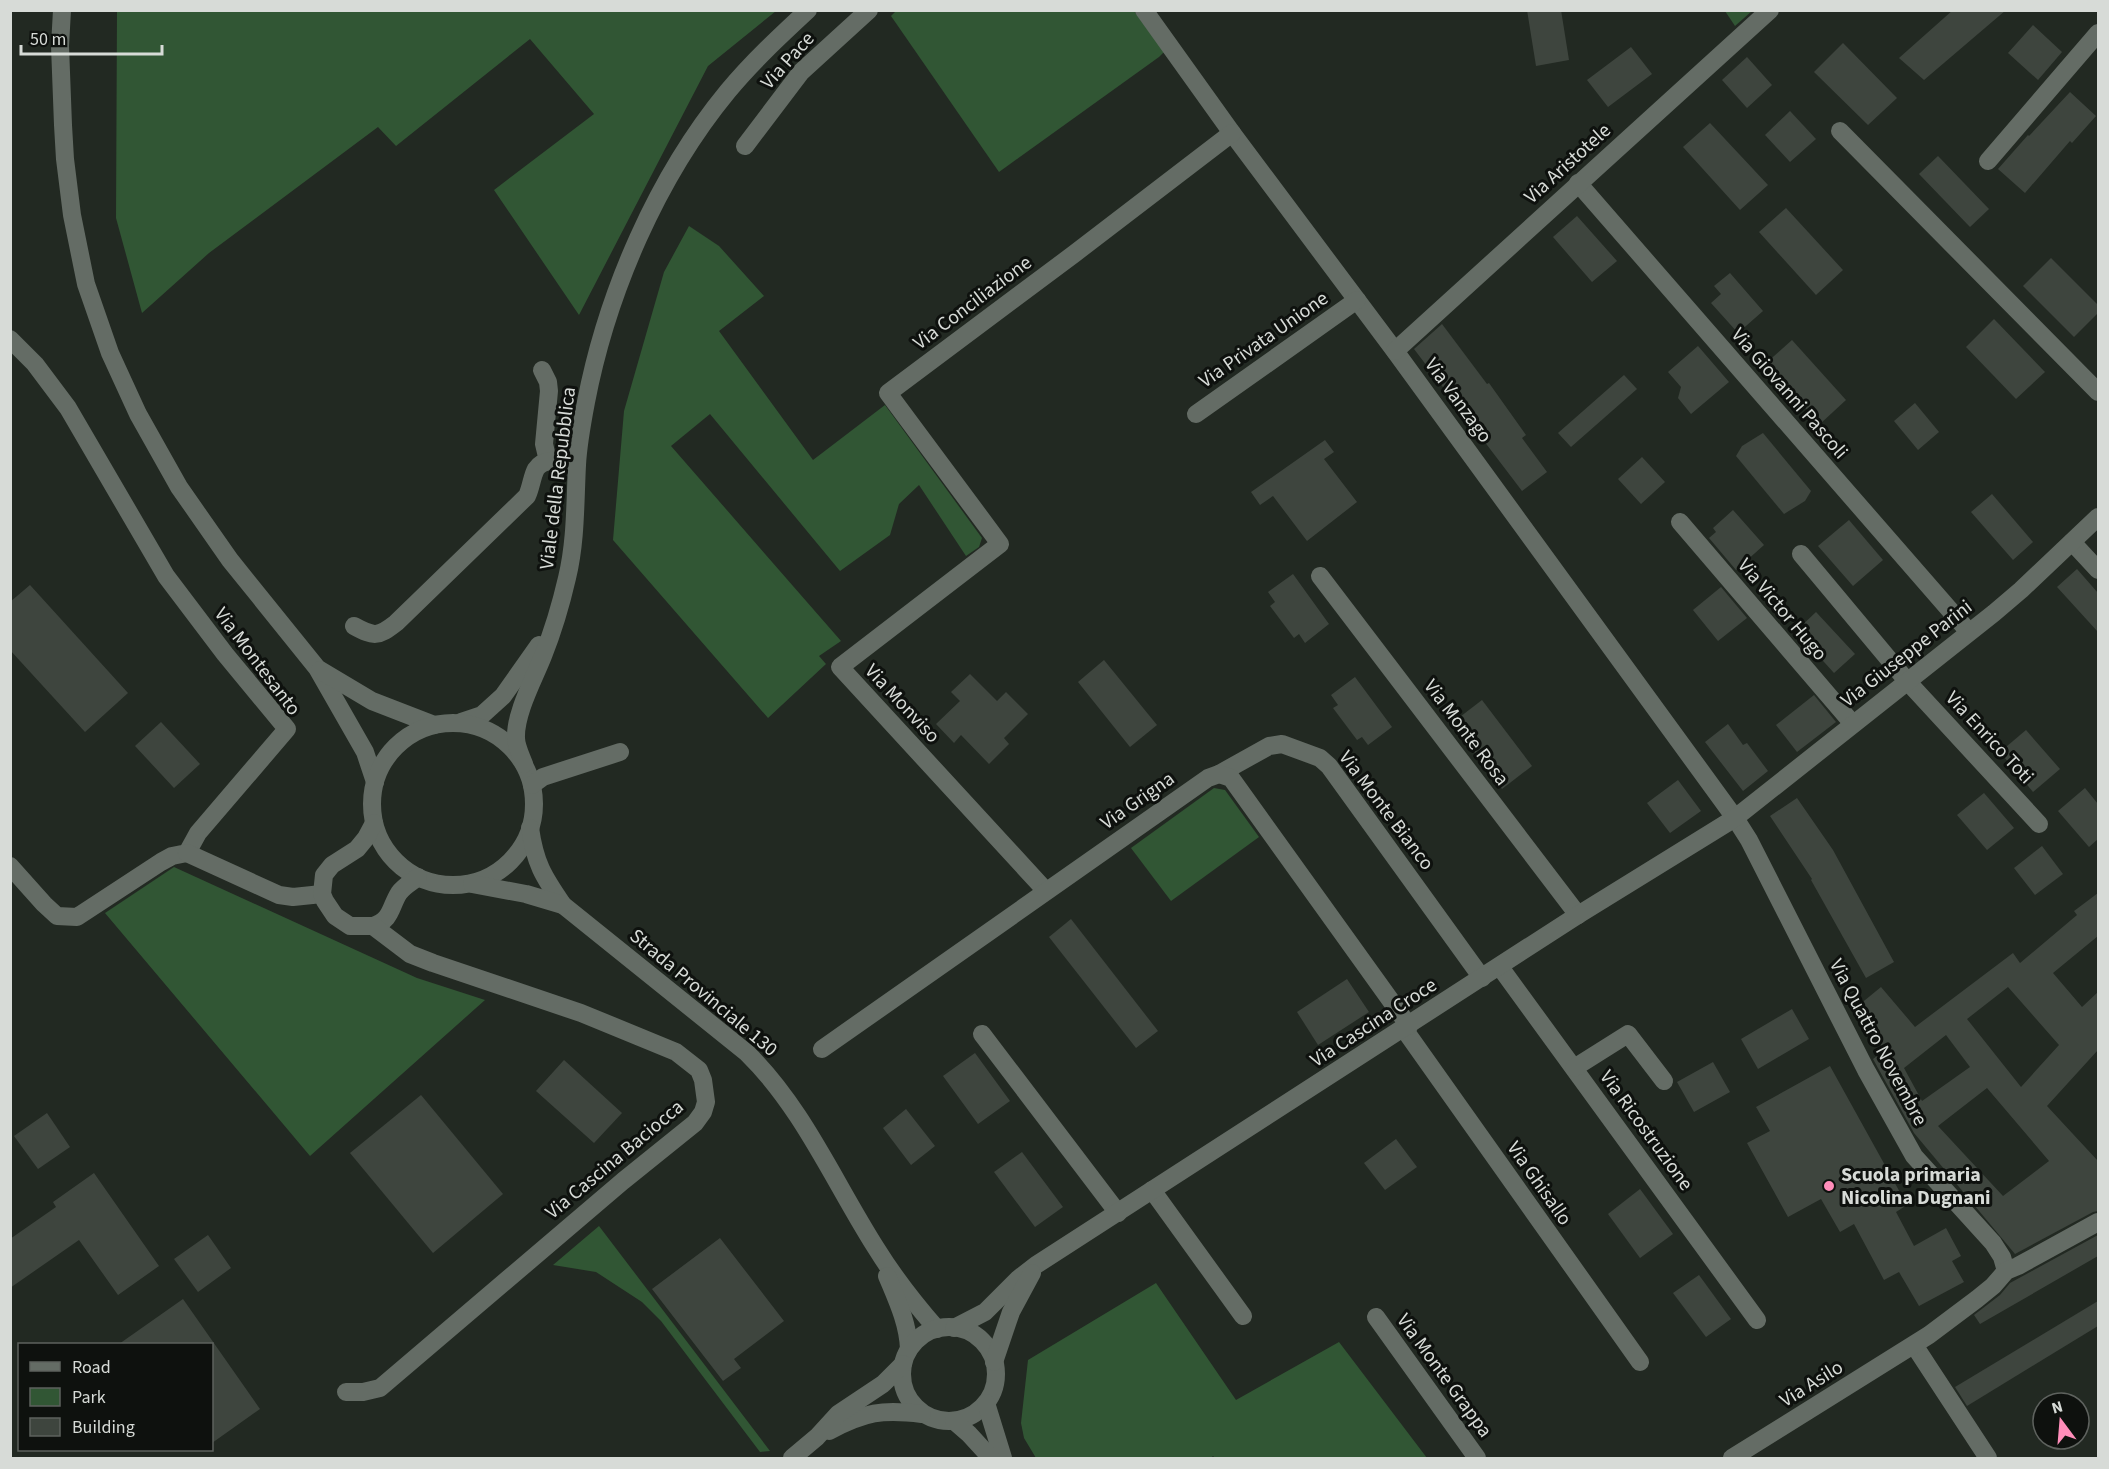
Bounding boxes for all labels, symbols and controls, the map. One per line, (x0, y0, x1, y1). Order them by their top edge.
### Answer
scale bar (21, 18, 162, 56)
street label: Via Pace (754, 26, 821, 95)
text: 50 m (30, 27, 66, 52)
street label: Via Aristotele (1518, 117, 1617, 210)
street label: Via Conciliazione (908, 249, 1038, 357)
street label: Via Privata Unione (1193, 285, 1334, 395)
street label: Via Giovanni Pascoli (1724, 322, 1854, 465)
street label: Via Vanzago (1418, 352, 1499, 449)
street label: Viale della Repubblica (533, 385, 583, 571)
street label: Via Victor Hugo (1731, 552, 1834, 667)
street label: Via Giuseppe Parini (1835, 593, 1978, 714)
street label: Via Montesanto (207, 602, 307, 721)
street label: Via Monviso (858, 658, 946, 749)
street label: Via Monte Rosa (1417, 674, 1515, 792)
street label: Via Enrico Toti (1939, 685, 2040, 790)
street label: Via Monte Bianco (1332, 745, 1440, 876)
street label: Via Grigna (1095, 765, 1180, 837)
street label: Strada Provinciale 130 (623, 922, 784, 1063)
street label: Via Quattro Novembre (1822, 954, 1934, 1131)
street label: Via Cascina Croce (1305, 971, 1442, 1074)
street label: Via Ricostruzione (1593, 1065, 1700, 1197)
street label: Via Cascina Baciocca (540, 1094, 690, 1226)
street label: Via Ghisallo (1500, 1136, 1578, 1231)
place label: Scuola primaria Nicolina Dugnani (1841, 1161, 1991, 1212)
marker: Scuola primaria Nicolina Dugnani (1822, 1179, 1836, 1193)
street label: Via Monte Grappa (1390, 1308, 1499, 1443)
legend (18, 1343, 213, 1451)
street label: Via Asilo (1774, 1353, 1849, 1414)
text: Road (72, 1355, 111, 1380)
text: Park (72, 1385, 106, 1410)
north arrow (2031, 1391, 2091, 1451)
text: N (2049, 1396, 2065, 1420)
text: Building (72, 1415, 135, 1440)

